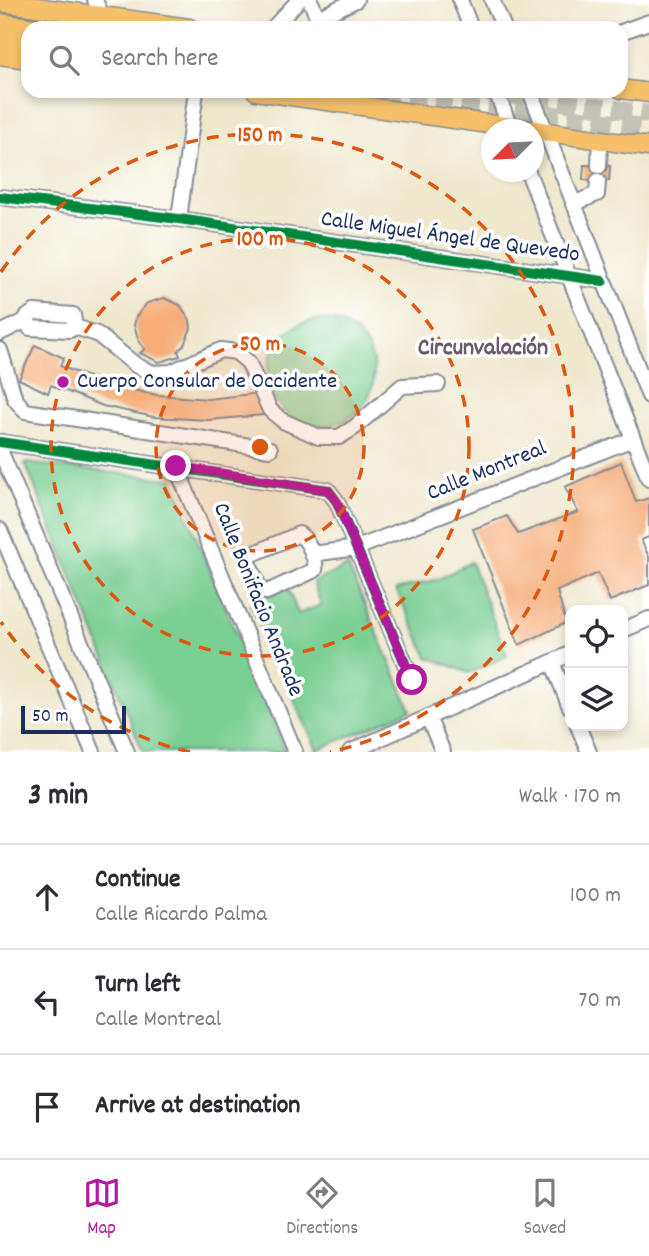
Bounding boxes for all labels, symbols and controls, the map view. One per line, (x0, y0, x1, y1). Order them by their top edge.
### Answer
search box (21, 21, 628, 98)
icon: search (45, 41, 83, 79)
text: Search here (101, 41, 219, 78)
north arrow (481, 119, 544, 182)
text: 150 m (237, 122, 283, 152)
street label: Calle Miguel Ángel de Quevedo (319, 204, 581, 272)
text: 100 m (237, 226, 283, 256)
text: 50 m (240, 331, 280, 361)
district label: Circunvalación (418, 332, 548, 366)
place label: Cuerpo Consular de Occidente (77, 366, 337, 399)
marker: Cuerpo Consular de Occidente (55, 374, 71, 390)
street label: Calle Montreal (422, 433, 552, 511)
centre of rings (248, 435, 272, 459)
route end (160, 450, 191, 481)
street label: Calle Bonifacio Andrade (203, 498, 311, 702)
map controls (565, 605, 628, 731)
button: locate (565, 605, 628, 668)
route start (396, 664, 427, 695)
button: layers (565, 668, 628, 731)
scale bar (21, 703, 126, 735)
text: 50 m (32, 704, 69, 731)
text: 3 min (28, 776, 88, 819)
text: Walk · 170 m (519, 781, 621, 814)
text: Continue (95, 862, 180, 899)
icon: ahead (28, 878, 66, 916)
text: 100 m (570, 880, 621, 913)
text: Calle Ricardo Palma (95, 899, 267, 932)
text: Turn left (95, 967, 181, 1004)
icon: left (28, 983, 66, 1021)
text: 70 m (579, 985, 621, 1018)
text: Calle Montreal (95, 1004, 221, 1037)
icon: arrive (28, 1088, 66, 1126)
text: Arrive at destination (95, 1088, 300, 1125)
tab: Map (83, 1174, 121, 1243)
tab: Directions (286, 1174, 358, 1243)
tab: Saved (524, 1174, 566, 1243)

